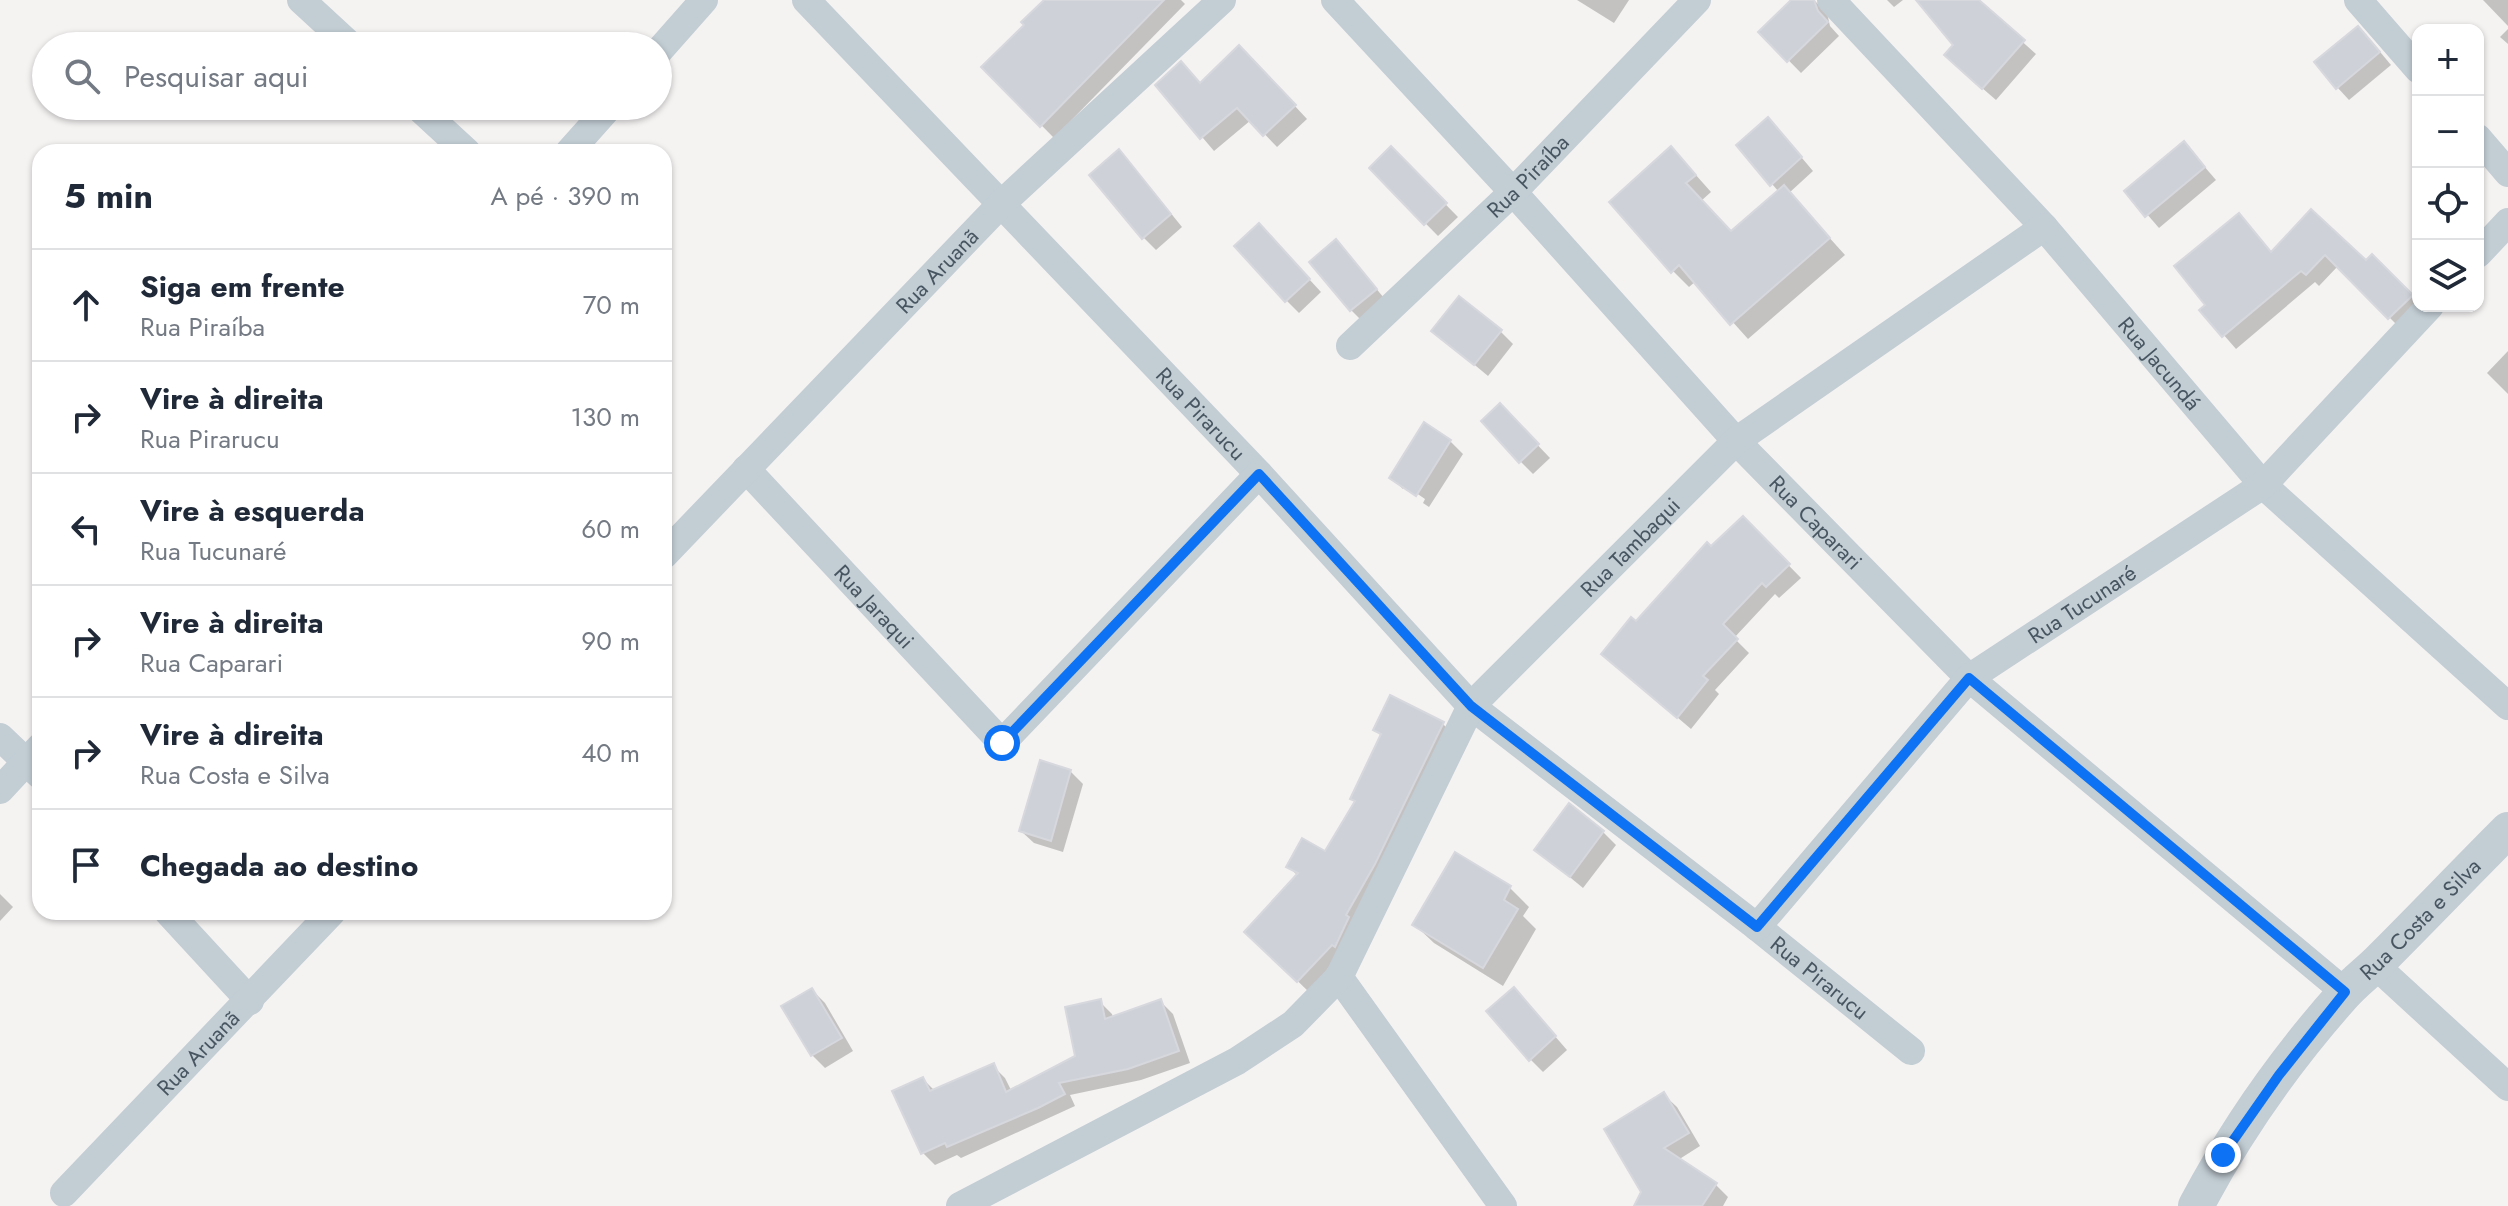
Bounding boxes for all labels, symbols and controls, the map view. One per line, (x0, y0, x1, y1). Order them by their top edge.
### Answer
map controls (2412, 24, 2484, 312)
button: + (2412, 24, 2484, 96)
search box (32, 32, 672, 120)
icon: search (60, 54, 104, 98)
text: Pesquisar aqui (124, 55, 309, 98)
button: − (2412, 96, 2484, 168)
street label: Rua Piraíba (1479, 127, 1576, 225)
button: locate (2412, 168, 2484, 240)
text: 5 min (64, 172, 153, 221)
text: A pé · 390 m (491, 177, 640, 215)
street label: Rua Aruanã (888, 221, 986, 321)
button: layers (2412, 240, 2484, 312)
text: Siga em frente (140, 265, 345, 308)
icon: ahead (64, 283, 108, 327)
text: 70 m (583, 286, 640, 324)
text: Rua Piraíba (140, 308, 265, 346)
street label: Rua Jacundá (2111, 309, 2209, 417)
street label: Rua Pirarucu (1149, 360, 1254, 467)
text: Vire à direita (140, 377, 324, 420)
icon: right (64, 395, 108, 439)
text: 130 m (570, 398, 640, 436)
text: Rua Pirarucu (140, 420, 280, 458)
street label: Rua Caparari (1762, 468, 1870, 577)
text: Vire à esquerda (140, 489, 365, 532)
street label: Rua Tambaqui (1573, 490, 1687, 604)
icon: left (64, 507, 108, 551)
text: 60 m (581, 510, 640, 548)
text: Rua Tucunaré (140, 532, 286, 570)
street label: Rua Jaraqui (827, 557, 922, 656)
street label: Rua Tucunaré (2021, 557, 2142, 651)
text: Vire à direita (140, 601, 324, 644)
icon: right (64, 619, 108, 663)
text: 90 m (581, 622, 640, 660)
text: Rua Caparari (140, 644, 283, 682)
text: Vire à direita (140, 713, 324, 756)
route start (984, 725, 1020, 761)
icon: right (64, 731, 108, 775)
text: 40 m (581, 734, 640, 772)
text: Rua Costa e Silva (140, 756, 330, 794)
icon: arrive (64, 843, 108, 887)
text: Chegada ao destino (140, 844, 418, 887)
street label: Rua Costa e Silva (2353, 851, 2488, 988)
street label: Rua Pirarucu (1764, 928, 1876, 1027)
street label: Rua Aruanã (149, 1003, 247, 1103)
route end (2205, 1137, 2241, 1173)

